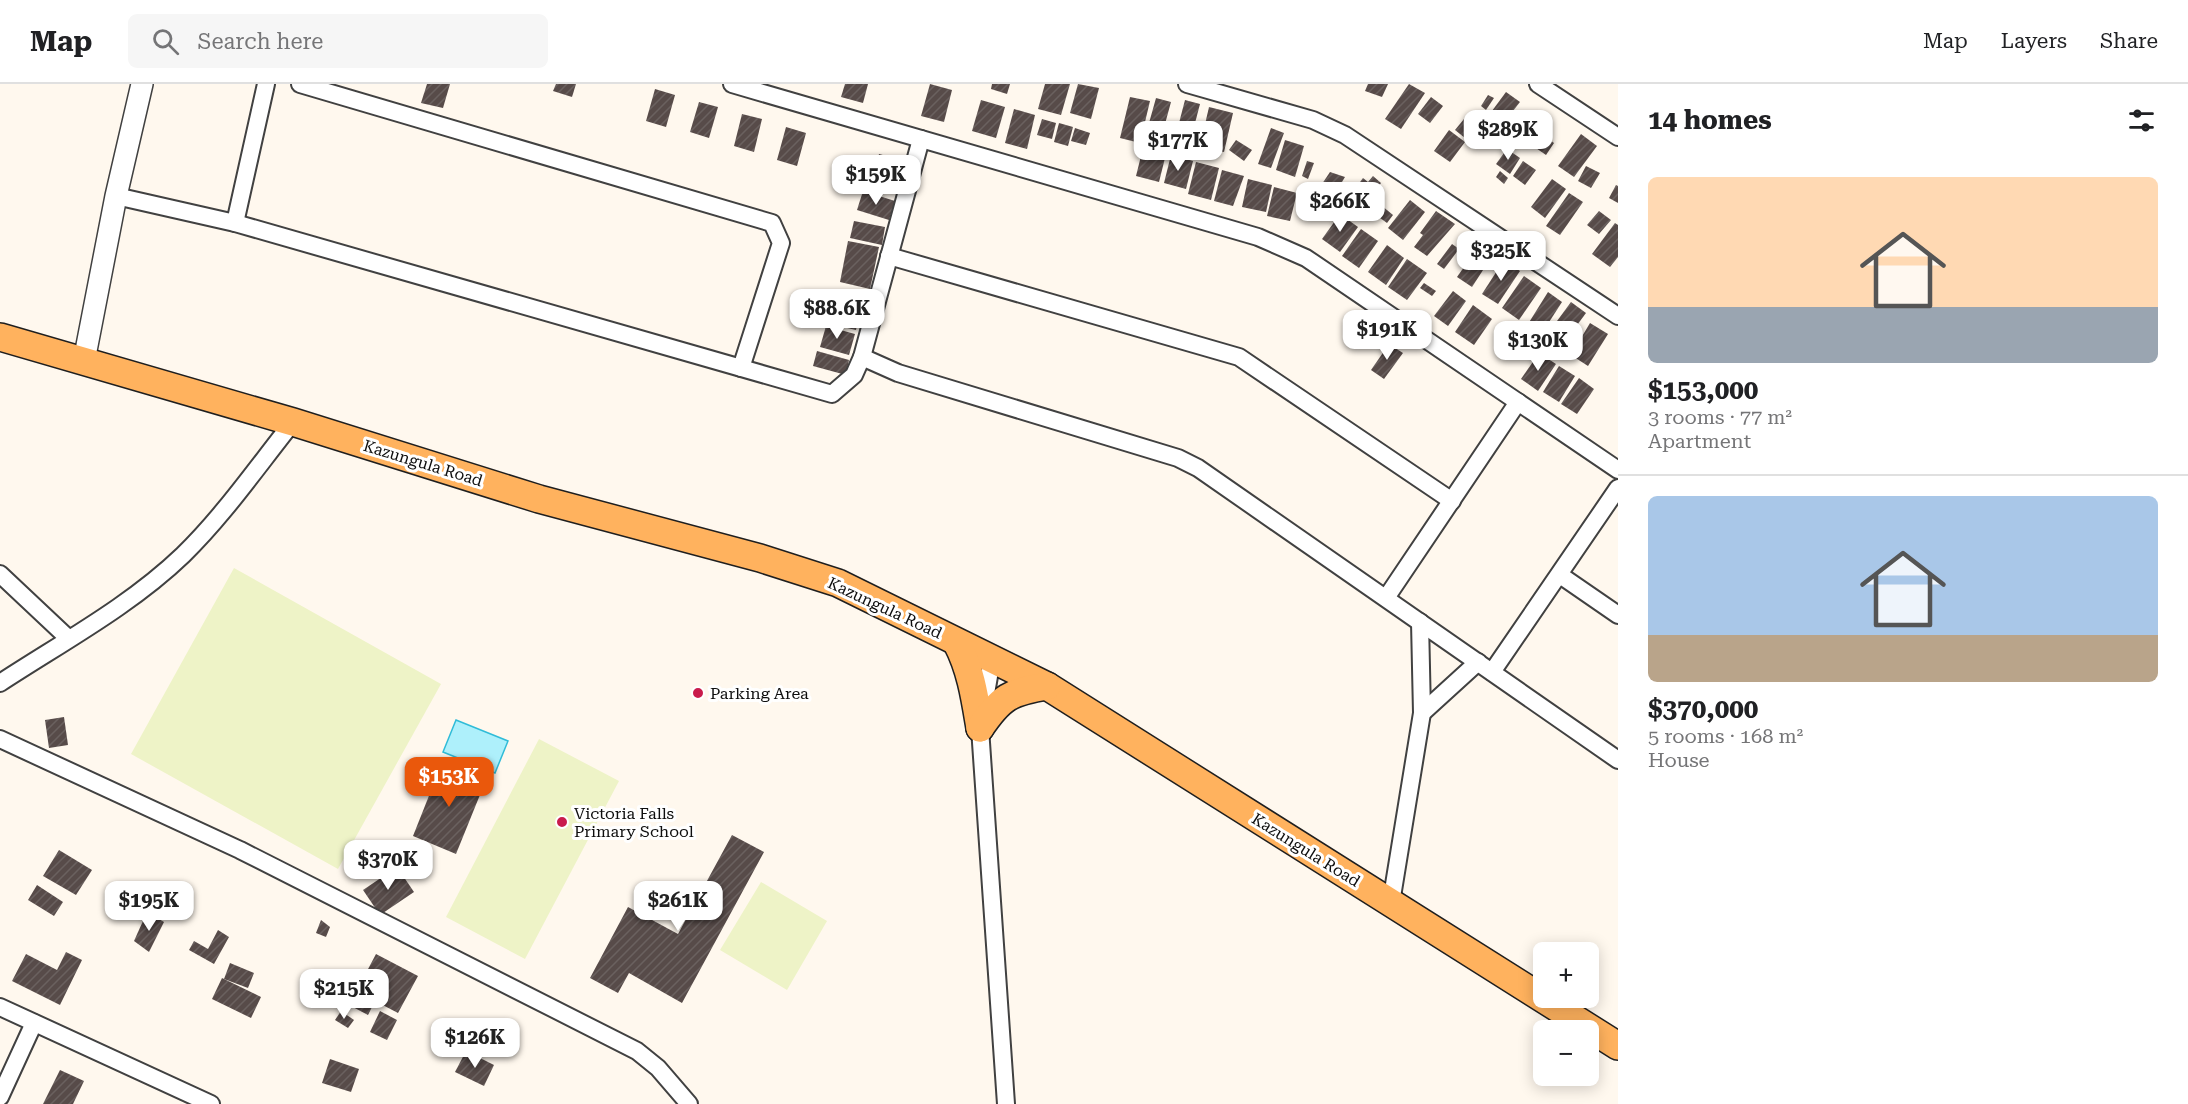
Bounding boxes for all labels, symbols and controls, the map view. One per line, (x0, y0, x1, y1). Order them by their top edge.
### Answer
search box (128, 14, 548, 68)
text: Map (30, 25, 92, 58)
icon: search (149, 25, 182, 58)
text: Search here (197, 29, 323, 54)
text: Map (1923, 29, 1968, 53)
text: Layers (2001, 29, 2067, 53)
text: Share (2100, 29, 2158, 53)
icon: filters (2125, 104, 2158, 137)
text: 14 homes (1648, 105, 1772, 135)
pin: $289K (1466, 110, 1550, 161)
text: $289K (1478, 117, 1538, 141)
pin: $177K (1136, 121, 1220, 172)
text: $177K (1148, 128, 1208, 152)
pin: $159K (834, 155, 918, 206)
text: $159K (846, 162, 906, 186)
pin: $266K (1298, 182, 1382, 233)
text: $266K (1310, 189, 1370, 213)
icon: home (1849, 216, 1957, 324)
pin: $325K (1459, 231, 1543, 282)
text: $325K (1471, 238, 1531, 262)
pin: $88.6K (788, 289, 886, 340)
text: $88.6K (804, 296, 870, 320)
pin: $191K (1345, 310, 1429, 361)
text: $191K (1357, 317, 1417, 341)
pin: $130K (1496, 321, 1580, 372)
text: $130K (1508, 328, 1568, 352)
text: $153,000 (1648, 375, 1758, 405)
text: 3 rooms · 77 m² (1648, 405, 1792, 429)
text: Apartment (1648, 429, 1751, 453)
street label: Kazungula Road (361, 436, 485, 490)
icon: home (1849, 535, 1957, 643)
street label: Kazungula Road (825, 573, 945, 643)
place label: Parking Area (710, 684, 809, 703)
marker: Parking Area (691, 686, 705, 700)
text: $370,000 (1648, 694, 1758, 724)
text: 5 rooms · 168 m² (1648, 724, 1803, 748)
text: House (1648, 748, 1710, 772)
pin: $153K (407, 757, 491, 808)
text: $153K (419, 764, 479, 788)
place label: Victoria Falls Primary School (574, 804, 694, 841)
street label: Kazungula Road (1248, 809, 1364, 891)
marker: Victoria Falls Primary School (555, 815, 569, 829)
pin: $370K (346, 840, 430, 891)
text: $370K (358, 847, 418, 871)
pin: $195K (107, 881, 191, 932)
pin: $261K (636, 881, 720, 932)
text: $195K (119, 888, 179, 912)
text: $261K (648, 888, 708, 912)
map controls (1533, 942, 1599, 1086)
button: + (1533, 942, 1599, 1008)
pin: $215K (302, 969, 386, 1020)
text: $215K (314, 976, 374, 1000)
pin: $126K (433, 1018, 517, 1069)
button: − (1533, 1020, 1599, 1086)
text: $126K (445, 1025, 505, 1049)

